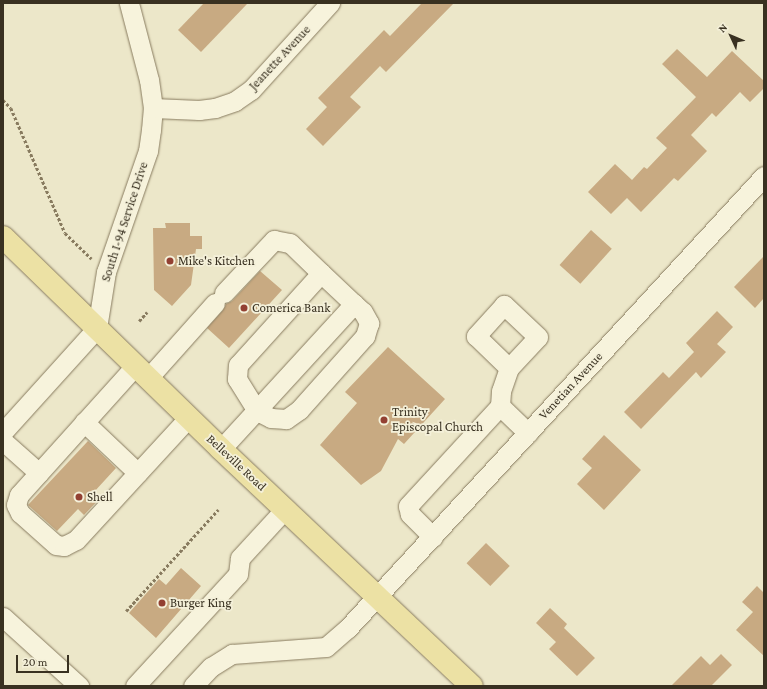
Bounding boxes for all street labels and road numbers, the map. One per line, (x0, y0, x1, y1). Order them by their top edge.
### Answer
street label: Jeanette Avenue (246, 22, 314, 94)
street label: South I-94 Service Drive (98, 160, 152, 284)
street label: Venetian Avenue (536, 349, 606, 423)
street label: Belleville Road (203, 431, 269, 495)

